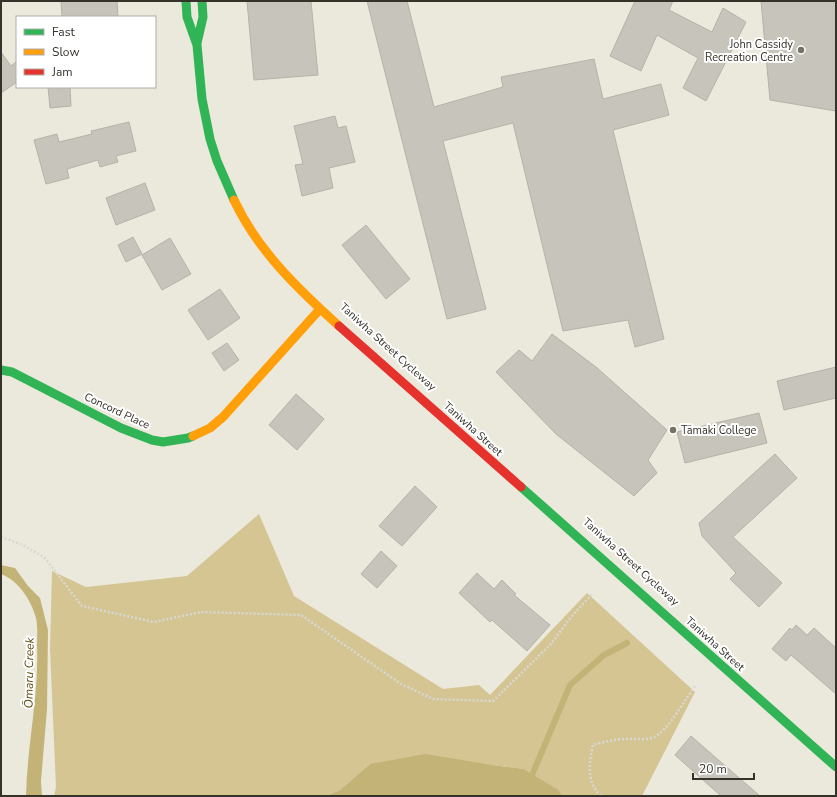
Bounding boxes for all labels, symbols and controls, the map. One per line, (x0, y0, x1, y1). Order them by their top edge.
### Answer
legend (16, 16, 156, 88)
text: Fast (52, 24, 75, 40)
place label: John Cassidy Recreation Centre (705, 37, 793, 65)
text: Slow (52, 44, 80, 60)
marker: John Cassidy Recreation Centre (796, 45, 806, 55)
text: Jam (51, 64, 73, 80)
street label: Taniwha Street Cycleway (337, 300, 440, 395)
street label: Concord Place (82, 389, 152, 433)
street label: Taniwha Street (440, 398, 506, 460)
place label: Tāmaki College (681, 423, 757, 438)
marker: Tāmaki College (668, 425, 678, 435)
street label: Taniwha Street Cycleway (580, 515, 683, 610)
street label: Taniwha Street (682, 613, 748, 675)
water label: Ōmaru Creek (20, 636, 38, 709)
scale bar (693, 755, 754, 781)
text: 20 m (699, 761, 727, 777)

